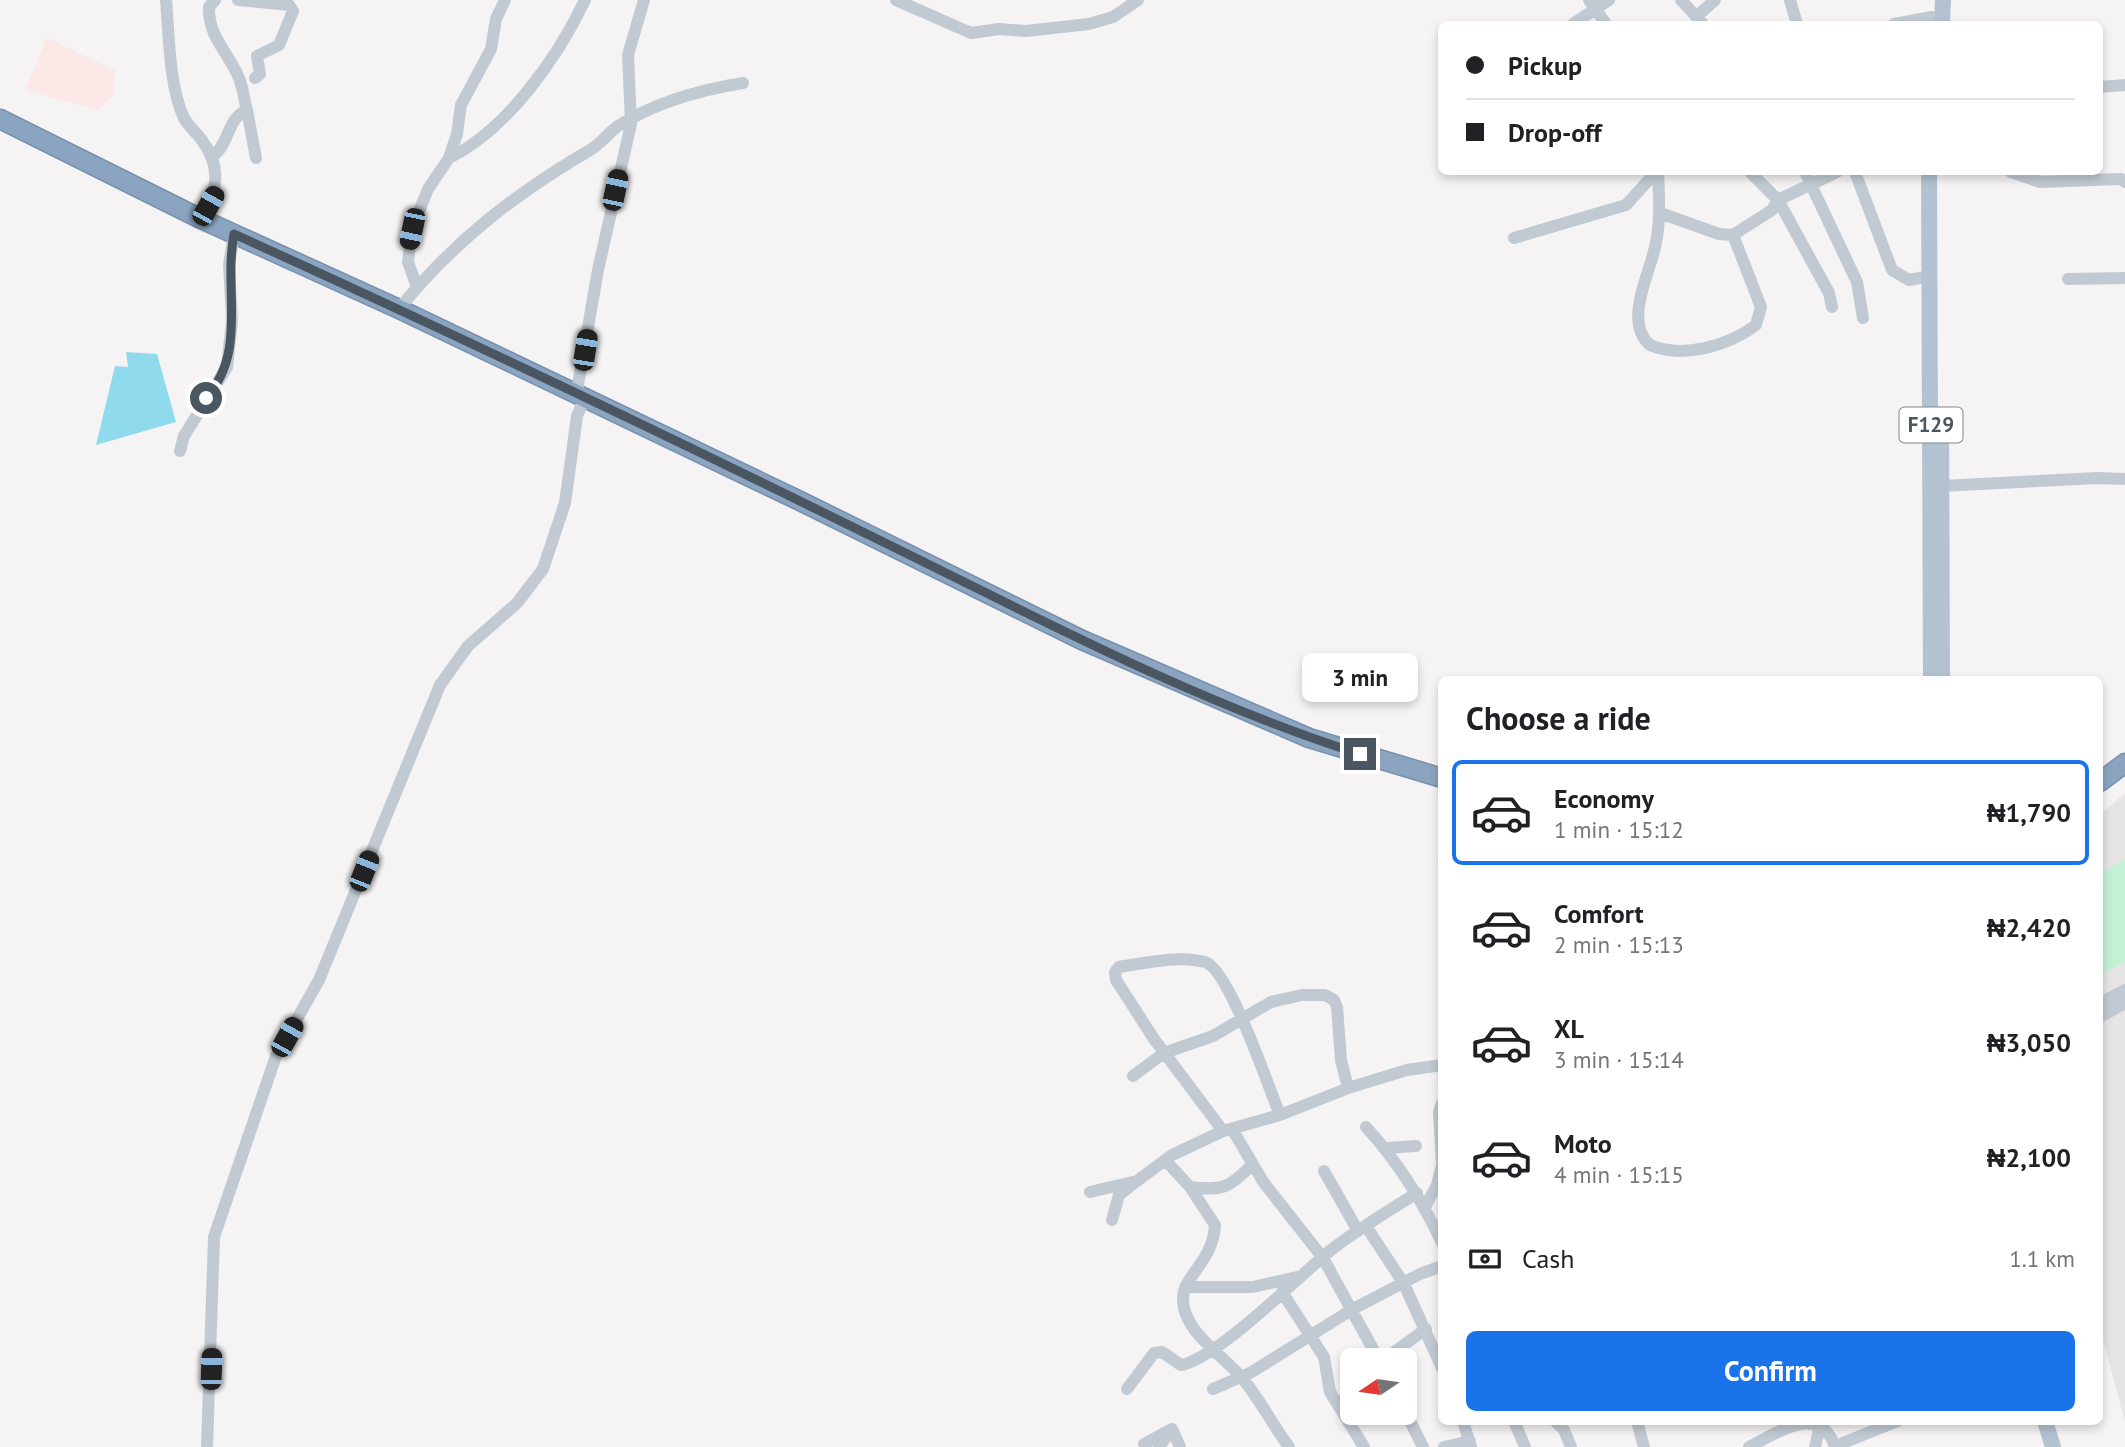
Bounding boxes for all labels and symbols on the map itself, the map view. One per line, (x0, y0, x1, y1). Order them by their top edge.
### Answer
car (601, 167, 630, 213)
car (189, 183, 228, 229)
car (398, 206, 427, 252)
car (572, 328, 599, 372)
route start (190, 382, 222, 414)
road number: F129 (1899, 408, 1962, 442)
callout: 3 min (1302, 652, 1418, 702)
route end (1344, 738, 1376, 770)
car (347, 848, 382, 894)
car (268, 1014, 307, 1060)
car (200, 1348, 223, 1390)
north arrow (1340, 1348, 1418, 1424)

